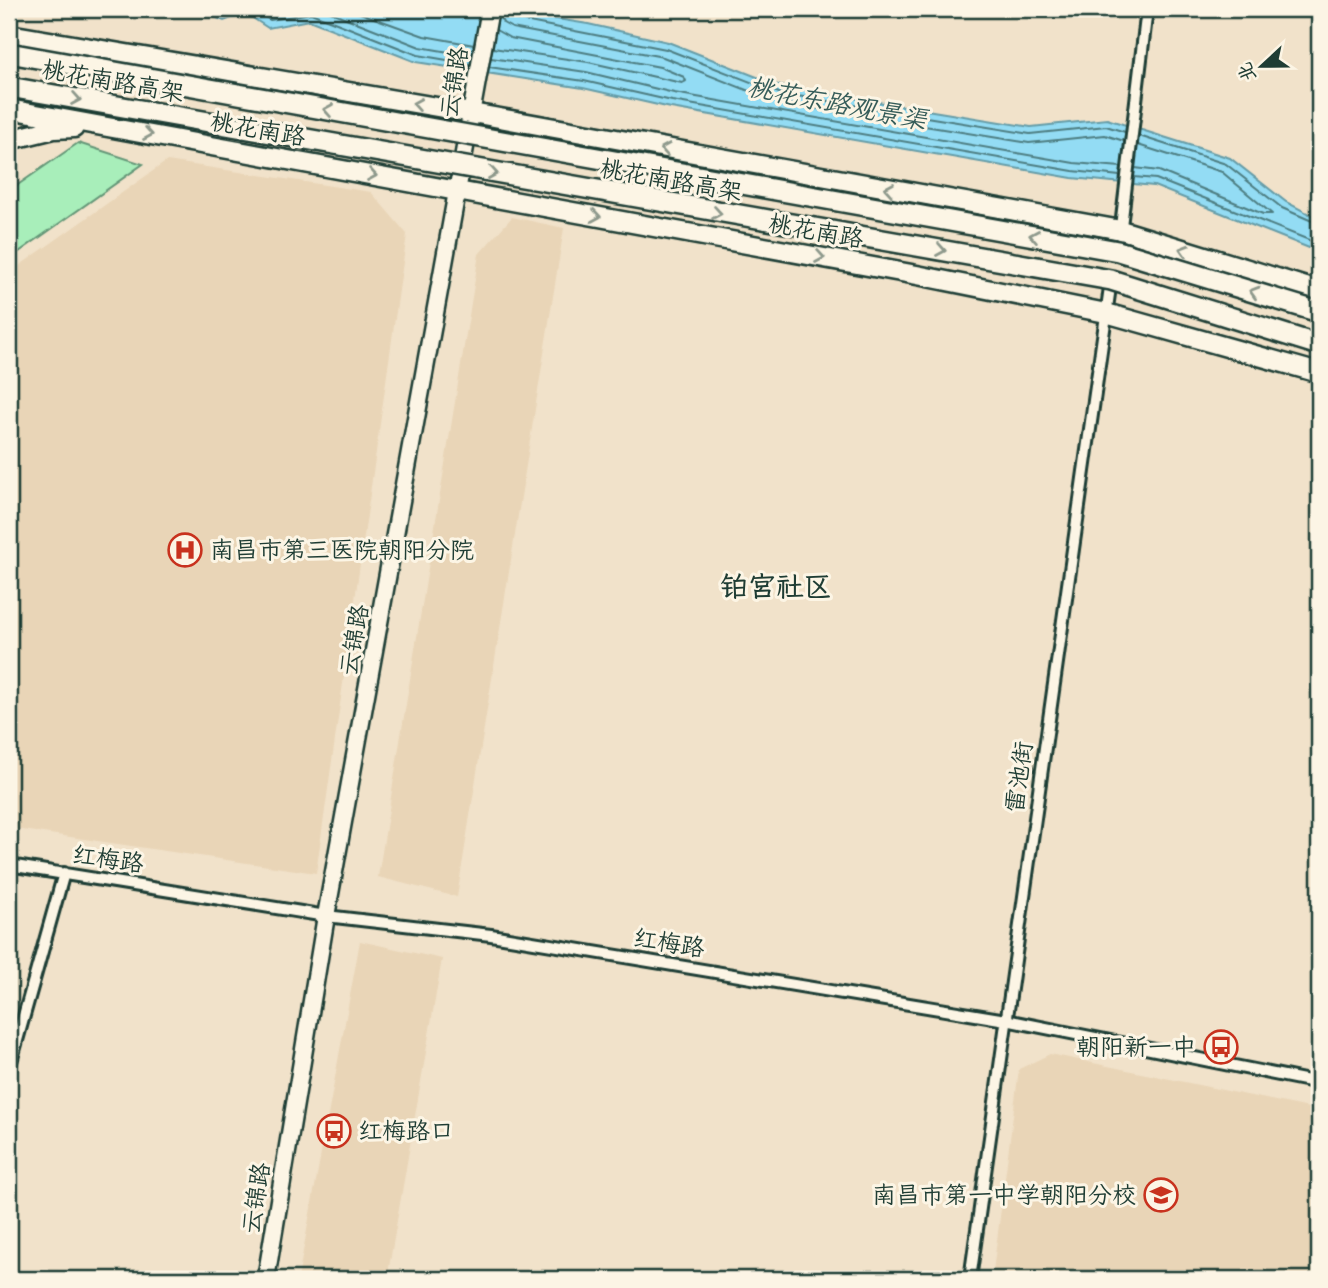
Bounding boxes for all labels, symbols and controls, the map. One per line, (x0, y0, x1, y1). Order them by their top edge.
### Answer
north arrow (1226, 32, 1296, 102)
street label: 云锦路 (435, 44, 473, 120)
street label: 桃花南路高架 (40, 55, 186, 107)
text: 北 (1233, 59, 1261, 85)
water label: 桃花东路观景渠 (745, 72, 931, 136)
one-way arrow (70, 91, 82, 106)
one-way arrow (412, 97, 424, 112)
one-way arrow (322, 103, 334, 118)
street label: 桃花南路 (208, 107, 308, 151)
one-way arrow (142, 126, 154, 141)
one-way arrow (659, 142, 671, 157)
street label: 桃花南路高架 (598, 154, 744, 206)
one-way arrow (487, 165, 499, 180)
one-way arrow (366, 167, 378, 182)
one-way arrow (883, 182, 895, 197)
one-way arrow (711, 205, 723, 220)
one-way arrow (590, 207, 602, 222)
street label: 桃花南路 (766, 209, 866, 253)
one-way arrow (1028, 229, 1040, 244)
one-way arrow (935, 242, 947, 257)
one-way arrow (1178, 243, 1190, 258)
one-way arrow (814, 248, 826, 263)
one-way arrow (1248, 286, 1260, 301)
hospital icon: 南昌市第三医院朝阳分院 (166, 531, 204, 569)
place label: 南昌市第三医院朝阳分院 (210, 536, 474, 564)
district label: 铂宫社区 (720, 571, 832, 603)
street label: 云锦路 (334, 602, 374, 678)
street label: 雷池街 (1000, 739, 1038, 815)
street label: 红梅路 (70, 840, 146, 878)
street label: 红梅路 (631, 924, 707, 962)
bus stop icon: 朝阳新一中 (1202, 1028, 1240, 1066)
place label: 朝阳新一中 (1076, 1033, 1196, 1061)
bus stop icon: 红梅路口 (315, 1112, 353, 1150)
place label: 红梅路口 (358, 1117, 454, 1145)
street label: 云锦路 (237, 1160, 275, 1236)
school or university icon: 南昌市第一中学朝阳分校 (1142, 1176, 1180, 1214)
place label: 南昌市第一中学朝阳分校 (872, 1181, 1136, 1209)

